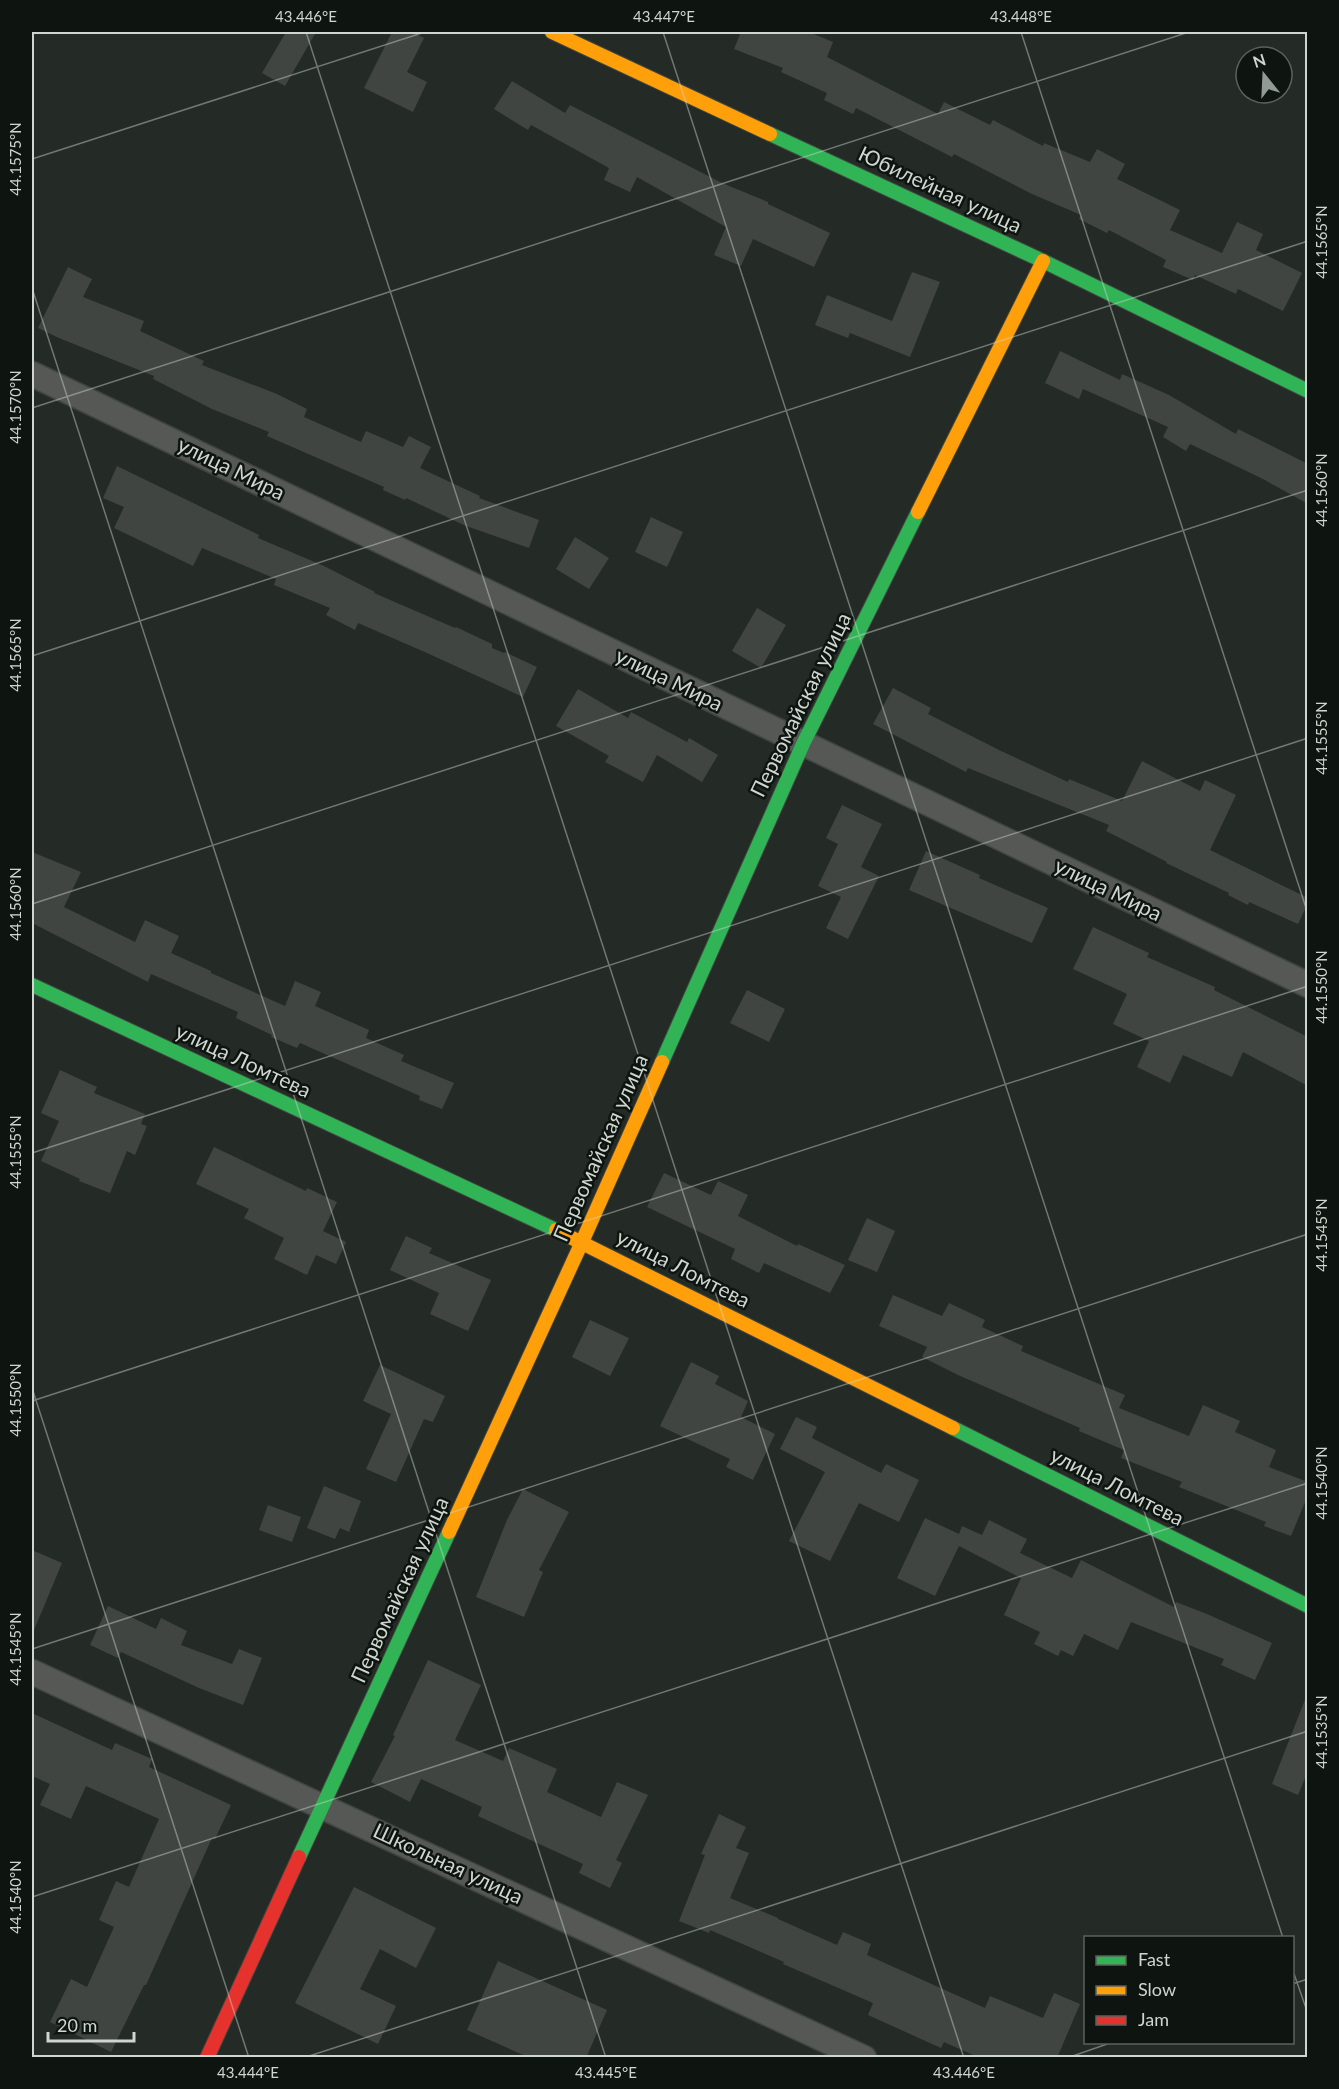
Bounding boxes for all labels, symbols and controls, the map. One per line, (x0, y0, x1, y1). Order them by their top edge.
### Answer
text: 43.446°E (275, 7, 337, 25)
text: 43.447°E (633, 7, 695, 25)
text: 43.448°E (990, 7, 1052, 25)
north arrow (1234, 45, 1294, 105)
text: N (1250, 49, 1268, 71)
text: 44.1575°N (6, 122, 24, 196)
street label: Юбилейная улица (855, 140, 1026, 237)
text: 44.1565°N (1312, 205, 1330, 279)
text: 44.1570°N (6, 370, 24, 444)
street label: улица Мира (174, 431, 289, 504)
text: 44.1560°N (1312, 453, 1330, 527)
street label: Первомайская улица (744, 608, 855, 801)
text: 44.1565°N (6, 618, 24, 692)
street label: улица Мира (612, 642, 727, 715)
text: 44.1555°N (1312, 701, 1330, 775)
street label: улица Мира (1051, 852, 1166, 925)
text: 44.1560°N (6, 867, 24, 941)
text: 44.1550°N (1312, 950, 1330, 1024)
street label: улица Ломтева (172, 1017, 315, 1102)
street label: Первомайская улица (547, 1050, 652, 1245)
text: 44.1555°N (6, 1115, 24, 1189)
text: 44.1545°N (1312, 1198, 1330, 1272)
street label: улица Ломтева (613, 1223, 755, 1312)
text: 44.1550°N (6, 1363, 24, 1437)
street label: улица Ломтева (1047, 1441, 1189, 1530)
text: 44.1540°N (1312, 1446, 1330, 1520)
street label: Первомайская улица (345, 1493, 453, 1686)
text: 44.1545°N (6, 1612, 24, 1686)
text: 44.1535°N (1312, 1695, 1330, 1769)
street label: Школьная улица (370, 1817, 527, 1908)
text: 44.1540°N (6, 1860, 24, 1934)
legend (1084, 1936, 1294, 2044)
text: Fast (1138, 1948, 1171, 1970)
text: Slow (1138, 1978, 1176, 2000)
scale bar (48, 2005, 134, 2043)
text: Jam (1138, 2008, 1169, 2030)
text: 20 m (57, 2014, 97, 2036)
text: 43.444°E (217, 2063, 279, 2081)
text: 43.445°E (575, 2063, 637, 2081)
text: 43.446°E (933, 2063, 995, 2081)

